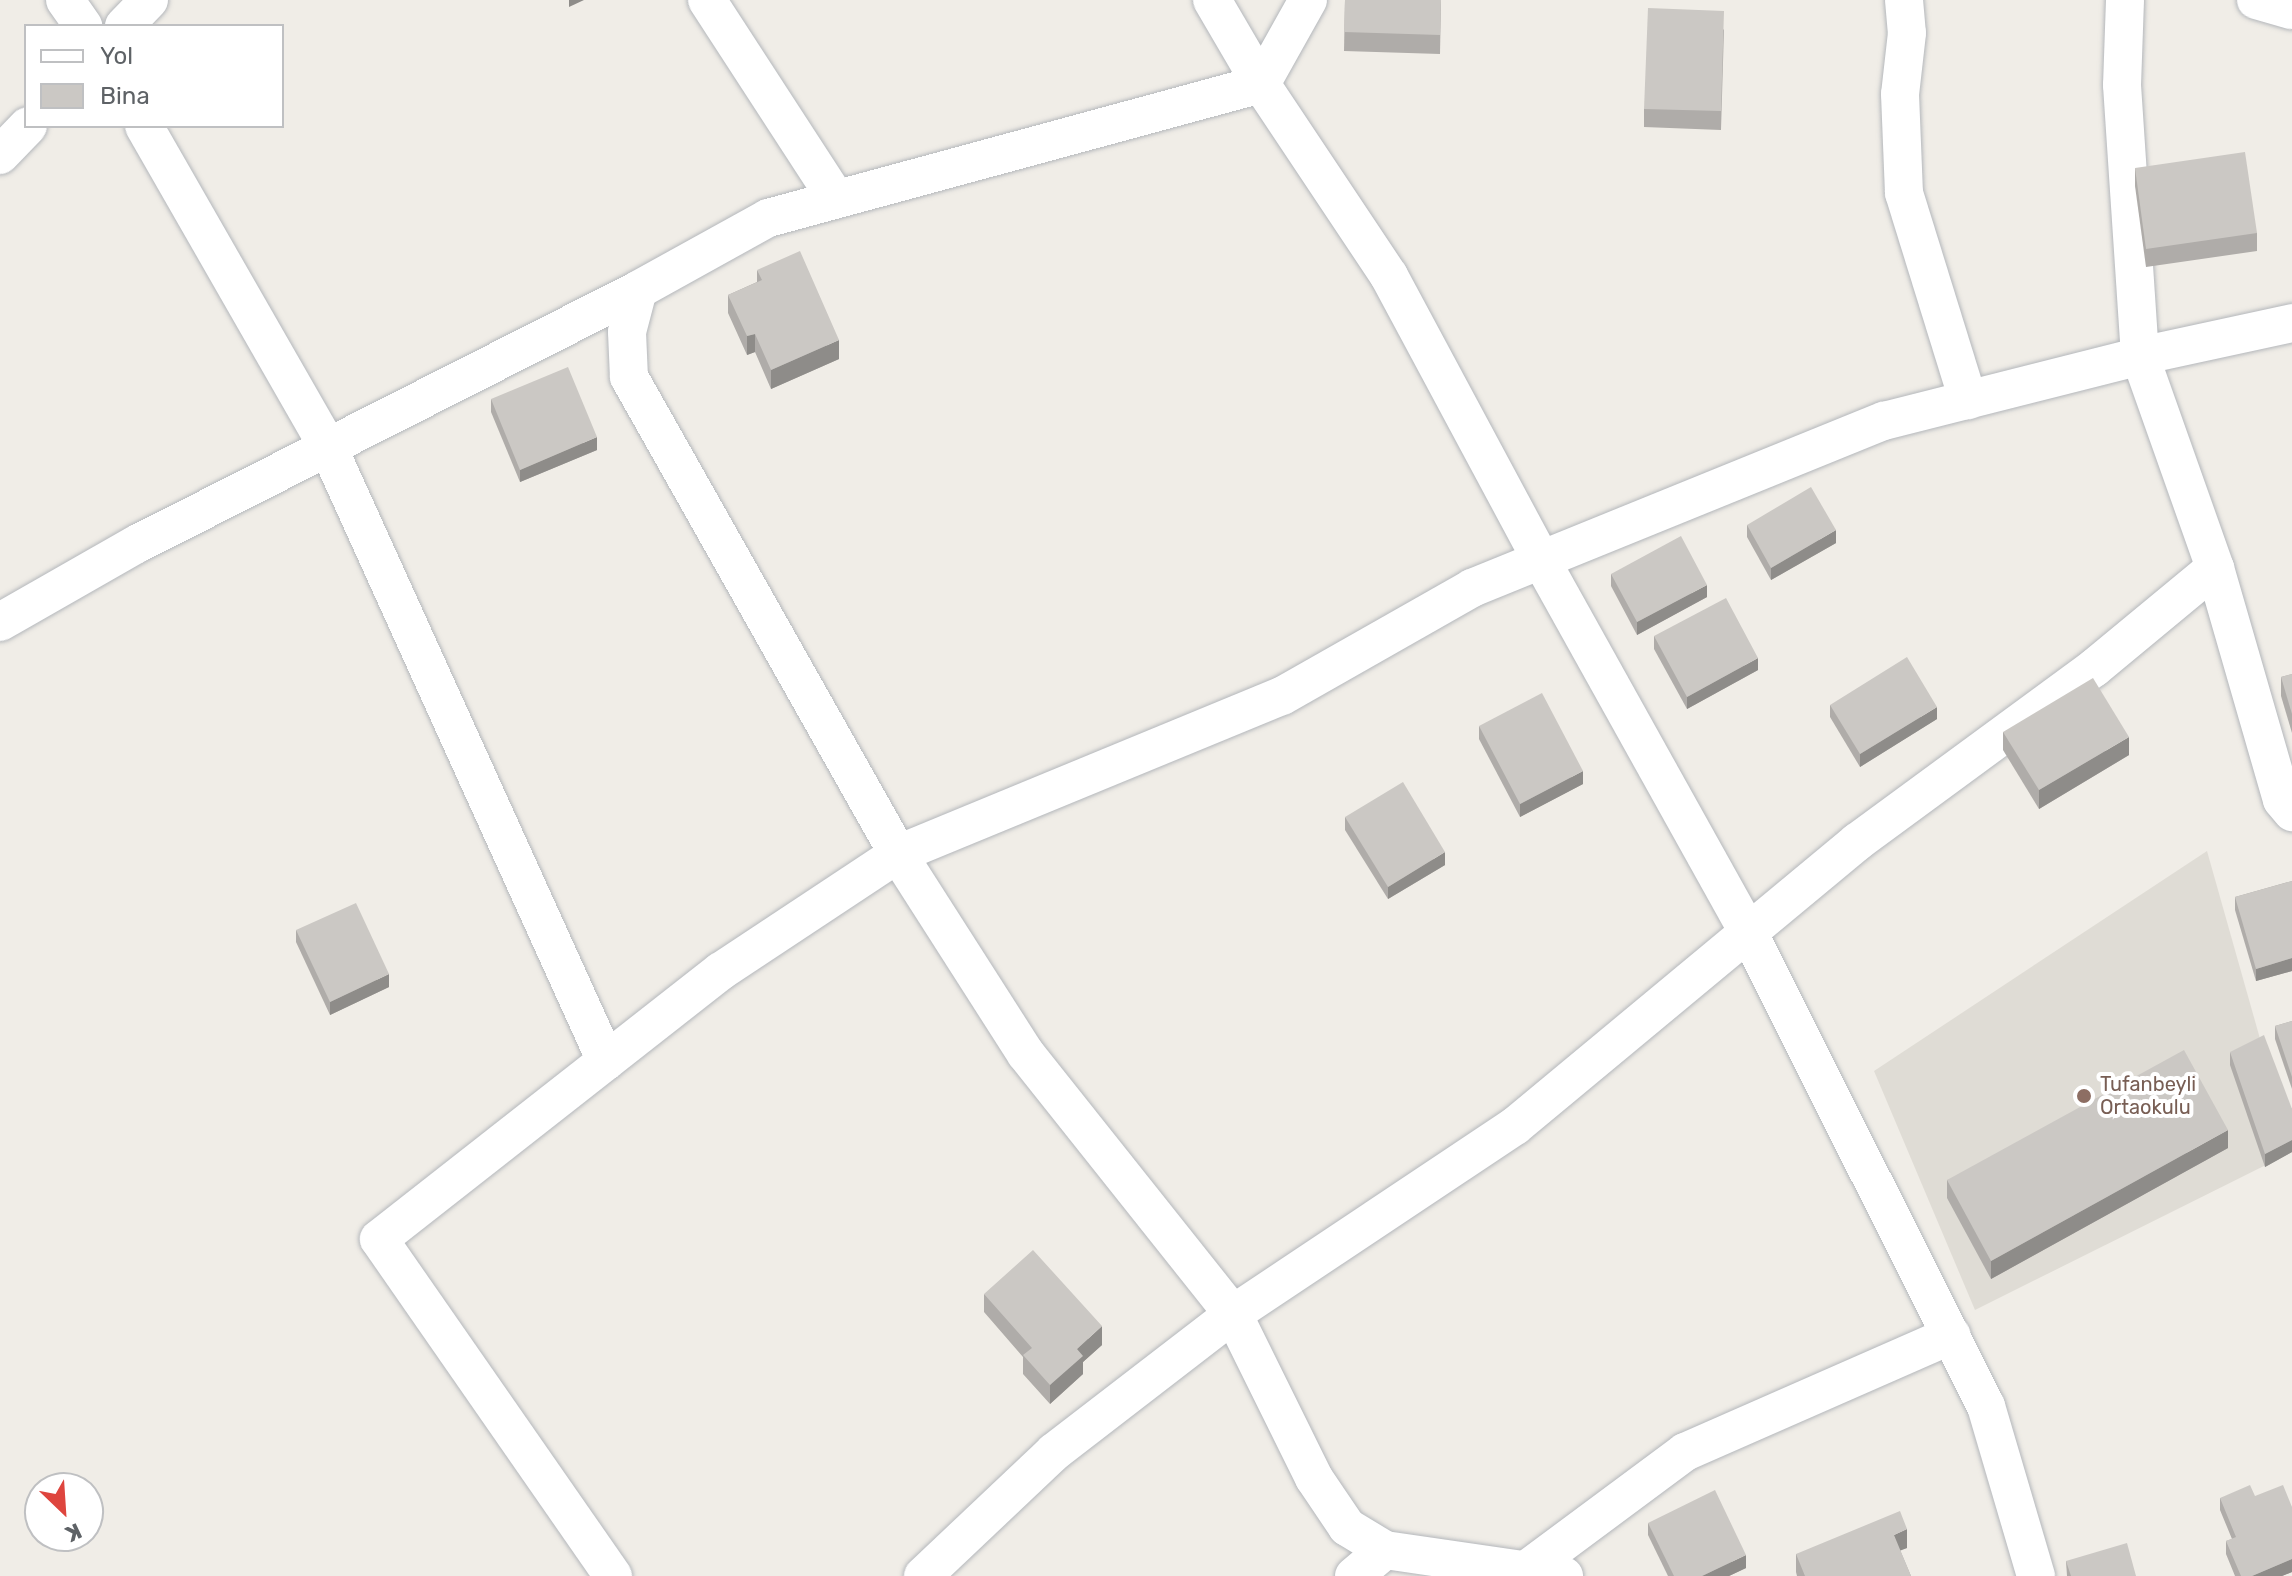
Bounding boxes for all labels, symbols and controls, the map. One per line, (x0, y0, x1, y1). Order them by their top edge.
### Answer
legend (24, 24, 284, 128)
text: Yol (100, 42, 133, 70)
text: Bina (100, 82, 150, 110)
place label: Tufanbeyli Ortaokulu (2100, 1072, 2196, 1119)
marker: Tufanbeyli Ortaokulu (2075, 1087, 2093, 1105)
north arrow (24, 1472, 104, 1552)
text: K (61, 1517, 86, 1548)

